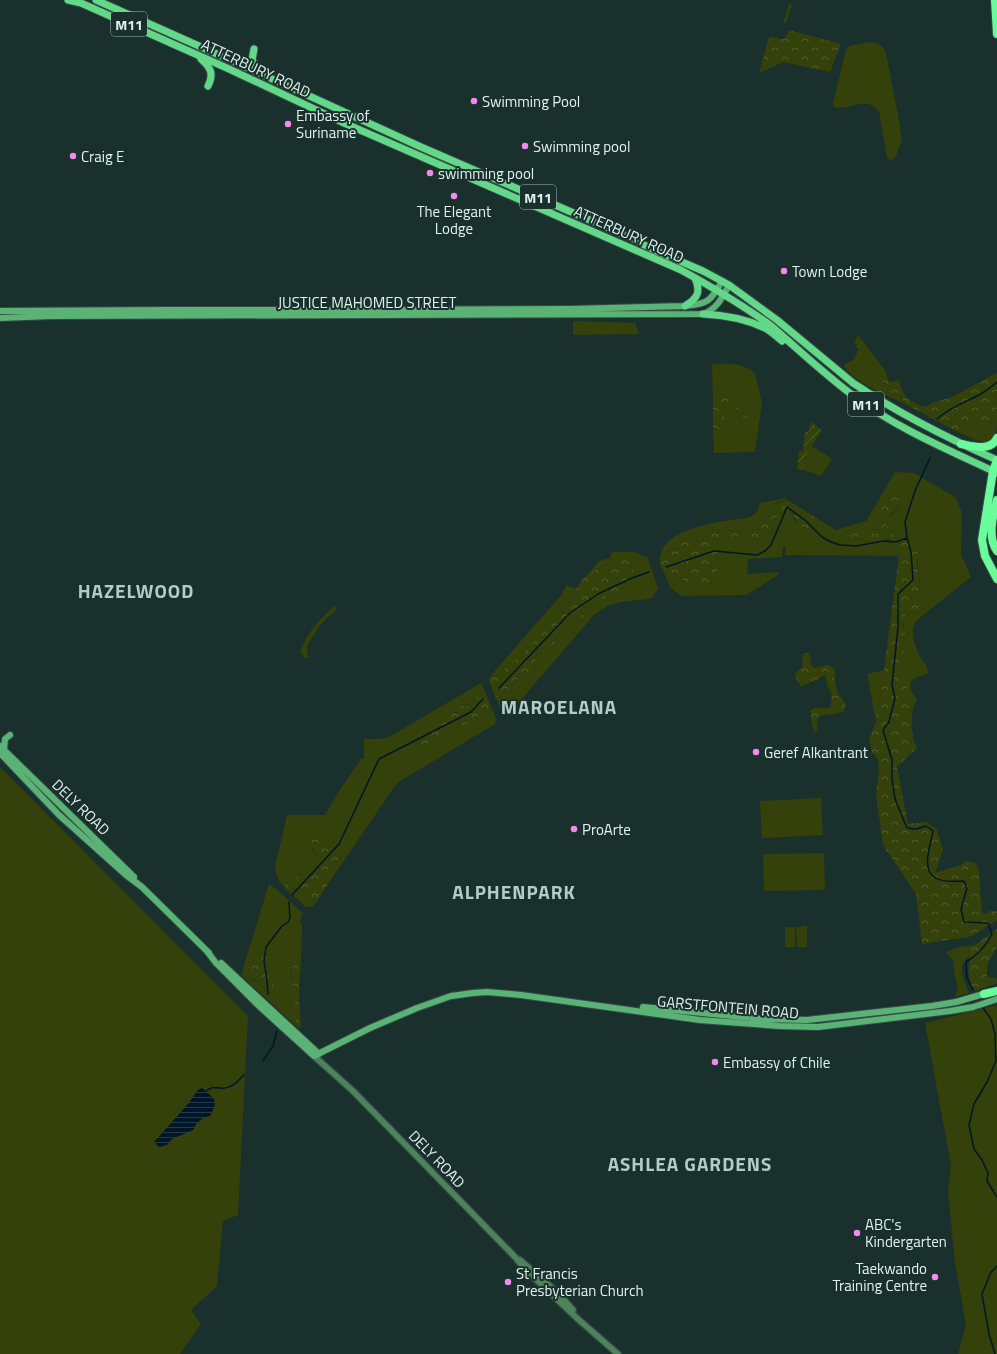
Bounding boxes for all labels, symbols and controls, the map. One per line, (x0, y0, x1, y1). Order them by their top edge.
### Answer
road number: M11 (111, 12, 147, 36)
street label: ATTERBURY ROAD (198, 33, 314, 103)
place label: Swimming Pool (482, 90, 580, 113)
marker: Swimming Pool (469, 96, 479, 106)
place label: Embassy of Suriname (296, 104, 370, 144)
marker: Embassy of Suriname (283, 119, 293, 129)
place label: Swimming pool (533, 135, 630, 158)
marker: Swimming pool (520, 141, 530, 151)
place label: Craig E (81, 145, 124, 168)
marker: Craig E (68, 151, 78, 161)
place label: swimming pool (438, 162, 534, 185)
marker: swimming pool (425, 168, 435, 178)
road number: M11 (520, 185, 556, 209)
marker: The Elegant Lodge (449, 191, 459, 201)
street label: ATTERBURY ROAD (570, 199, 688, 269)
place label: The Elegant Lodge (417, 200, 492, 240)
place label: Town Lodge (792, 260, 867, 283)
marker: Town Lodge (779, 266, 789, 276)
street label: JUSTICE MAHOMED STREET (278, 291, 456, 314)
road number: M11 (848, 392, 884, 416)
district label: HAZELWOOD (78, 576, 194, 605)
district label: MAROELANA (501, 692, 617, 721)
place label: Geref Alkantrant (764, 741, 869, 764)
marker: Geref Alkantrant (751, 747, 761, 757)
street label: DELY ROAD (47, 773, 115, 841)
place label: ProArte (582, 818, 631, 841)
marker: ProArte (569, 824, 579, 834)
district label: ALPHENPARK (452, 877, 576, 906)
street label: GARSTFONTEIN ROAD (656, 989, 800, 1025)
place label: Embassy of Chile (723, 1051, 830, 1074)
marker: Embassy of Chile (710, 1057, 720, 1067)
street label: DELY ROAD (403, 1125, 471, 1193)
district label: ASHLEA GARDENS (608, 1149, 772, 1178)
place label: ABC's Kindergarten (865, 1213, 947, 1253)
marker: ABC's Kindergarten (852, 1228, 862, 1238)
place label: Taekwando Training Centre (833, 1257, 927, 1297)
place label: St Francis Presbyterian Church (516, 1262, 644, 1302)
marker: Taekwando Training Centre (930, 1272, 940, 1282)
marker: St Francis Presbyterian Church (503, 1277, 513, 1287)

